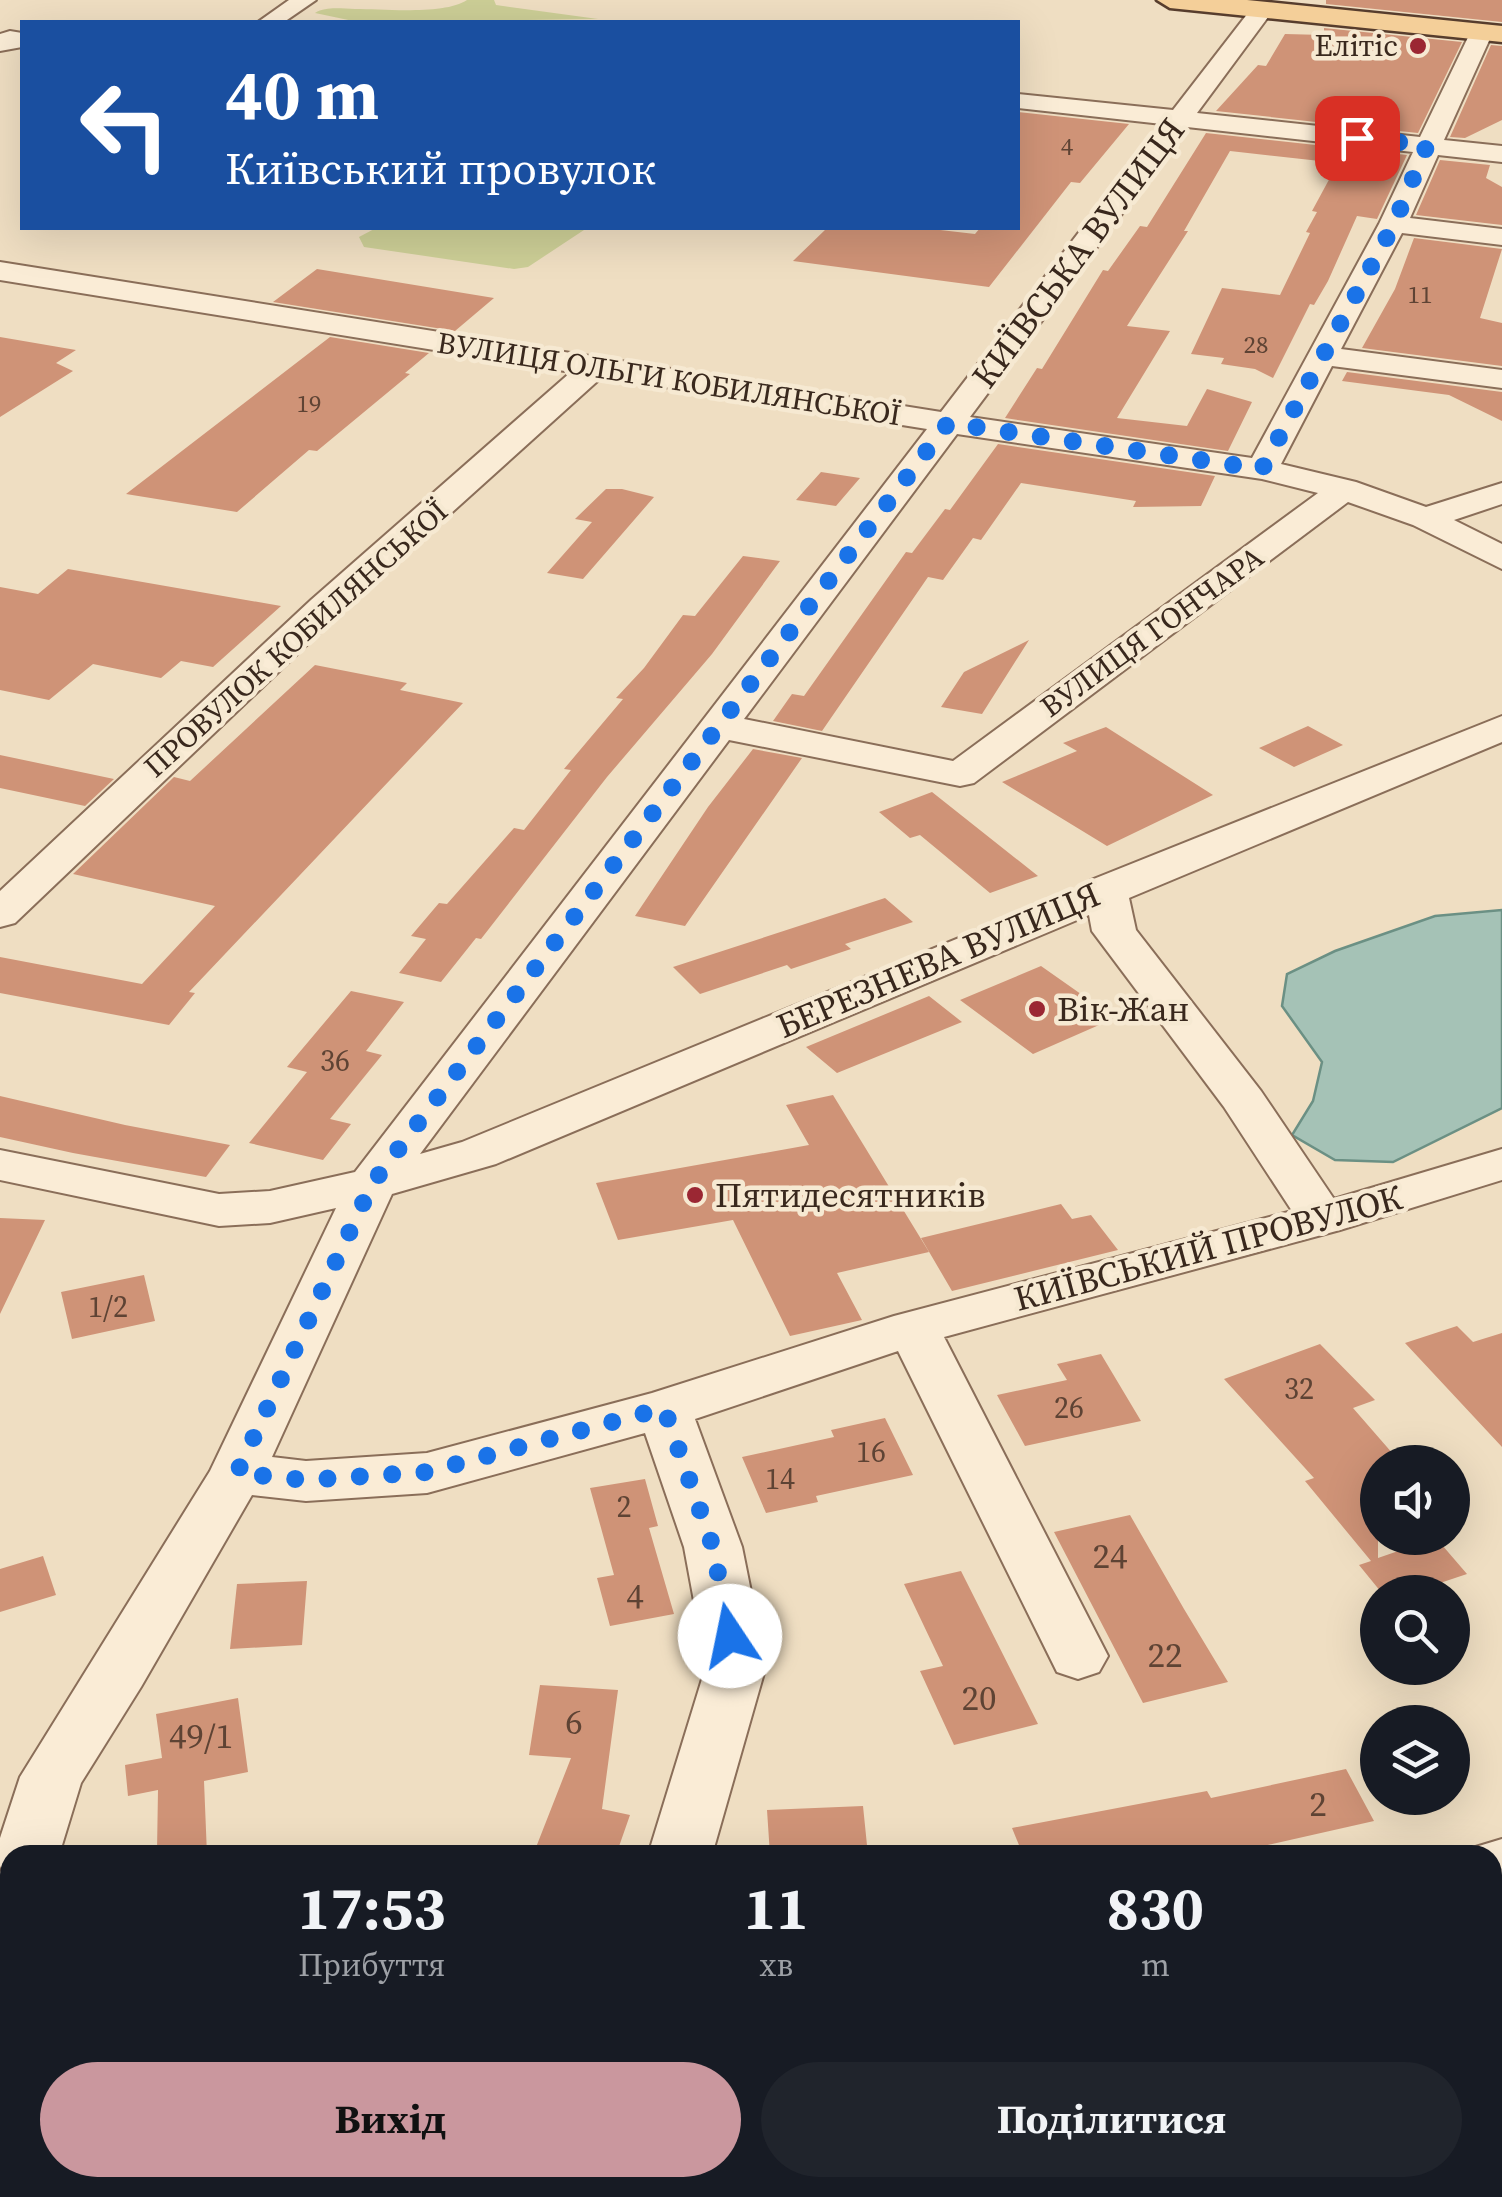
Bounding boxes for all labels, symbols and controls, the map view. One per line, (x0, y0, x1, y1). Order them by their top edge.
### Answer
place label: Елітіс (1315, 25, 1398, 66)
marker: Елітіс (1407, 35, 1429, 57)
text: 40 m (225, 46, 379, 142)
icon: left (60, 60, 190, 190)
pin (1315, 96, 1400, 181)
street label: КИЇВСЬКА ВУЛИЦЯ (960, 108, 1196, 398)
icon: arrive (1330, 111, 1385, 166)
house number: 4 (1061, 129, 1074, 163)
text: Київський провулок (225, 137, 656, 199)
house number: 11 (1407, 277, 1433, 311)
street label: ВУЛИЦЯ ОЛЬГИ КОБИЛЯНСЬКОЇ (434, 322, 904, 435)
house number: 28 (1243, 327, 1269, 361)
house number: 19 (296, 386, 322, 420)
street label: ПРОВУЛОК КОБИЛЯНСЬКОЇ (135, 491, 457, 786)
street label: ВУЛИЦЯ ГОНЧАРА (1032, 537, 1272, 727)
street label: БЕРЕЗНЕВА ВУЛИЦЯ (769, 870, 1107, 1050)
place label: Вік-Жан (1057, 985, 1190, 1033)
marker: Вік-Жан (1026, 998, 1048, 1020)
house number: 36 (320, 1040, 350, 1081)
place label: Пятидесятників (715, 1171, 985, 1219)
street label: КИЇВСЬКИЙ ПРОВУЛОК (1009, 1173, 1407, 1323)
marker: Пятидесятників (684, 1184, 706, 1206)
house number: 1/2 (88, 1286, 128, 1327)
house number: 32 (1284, 1368, 1314, 1409)
house number: 26 (1054, 1387, 1084, 1428)
house number: 16 (856, 1431, 886, 1472)
map controls (1360, 1445, 1470, 1815)
button: sound (1360, 1445, 1470, 1555)
house number: 14 (765, 1458, 795, 1499)
house number: 2 (617, 1486, 632, 1527)
house number: 24 (1092, 1532, 1128, 1580)
house number: 4 (626, 1572, 644, 1620)
button: search (1360, 1575, 1470, 1685)
position arrow (678, 1584, 782, 1688)
house number: 22 (1147, 1631, 1183, 1679)
house number: 20 (961, 1674, 997, 1722)
house number: 6 (565, 1698, 583, 1746)
button: layers (1360, 1705, 1470, 1815)
house number: 49/1 (169, 1712, 233, 1760)
house number: 2 (1309, 1780, 1327, 1828)
text: 17:53 (298, 1867, 446, 1949)
text: 11 (744, 1867, 809, 1949)
text: 830 (1107, 1867, 1204, 1949)
text: Прибуття (298, 1943, 445, 1987)
text: хв (760, 1943, 793, 1987)
text: m (1141, 1943, 1170, 1987)
button: Вихід (40, 2062, 741, 2177)
button: Поділитися (761, 2062, 1462, 2177)

